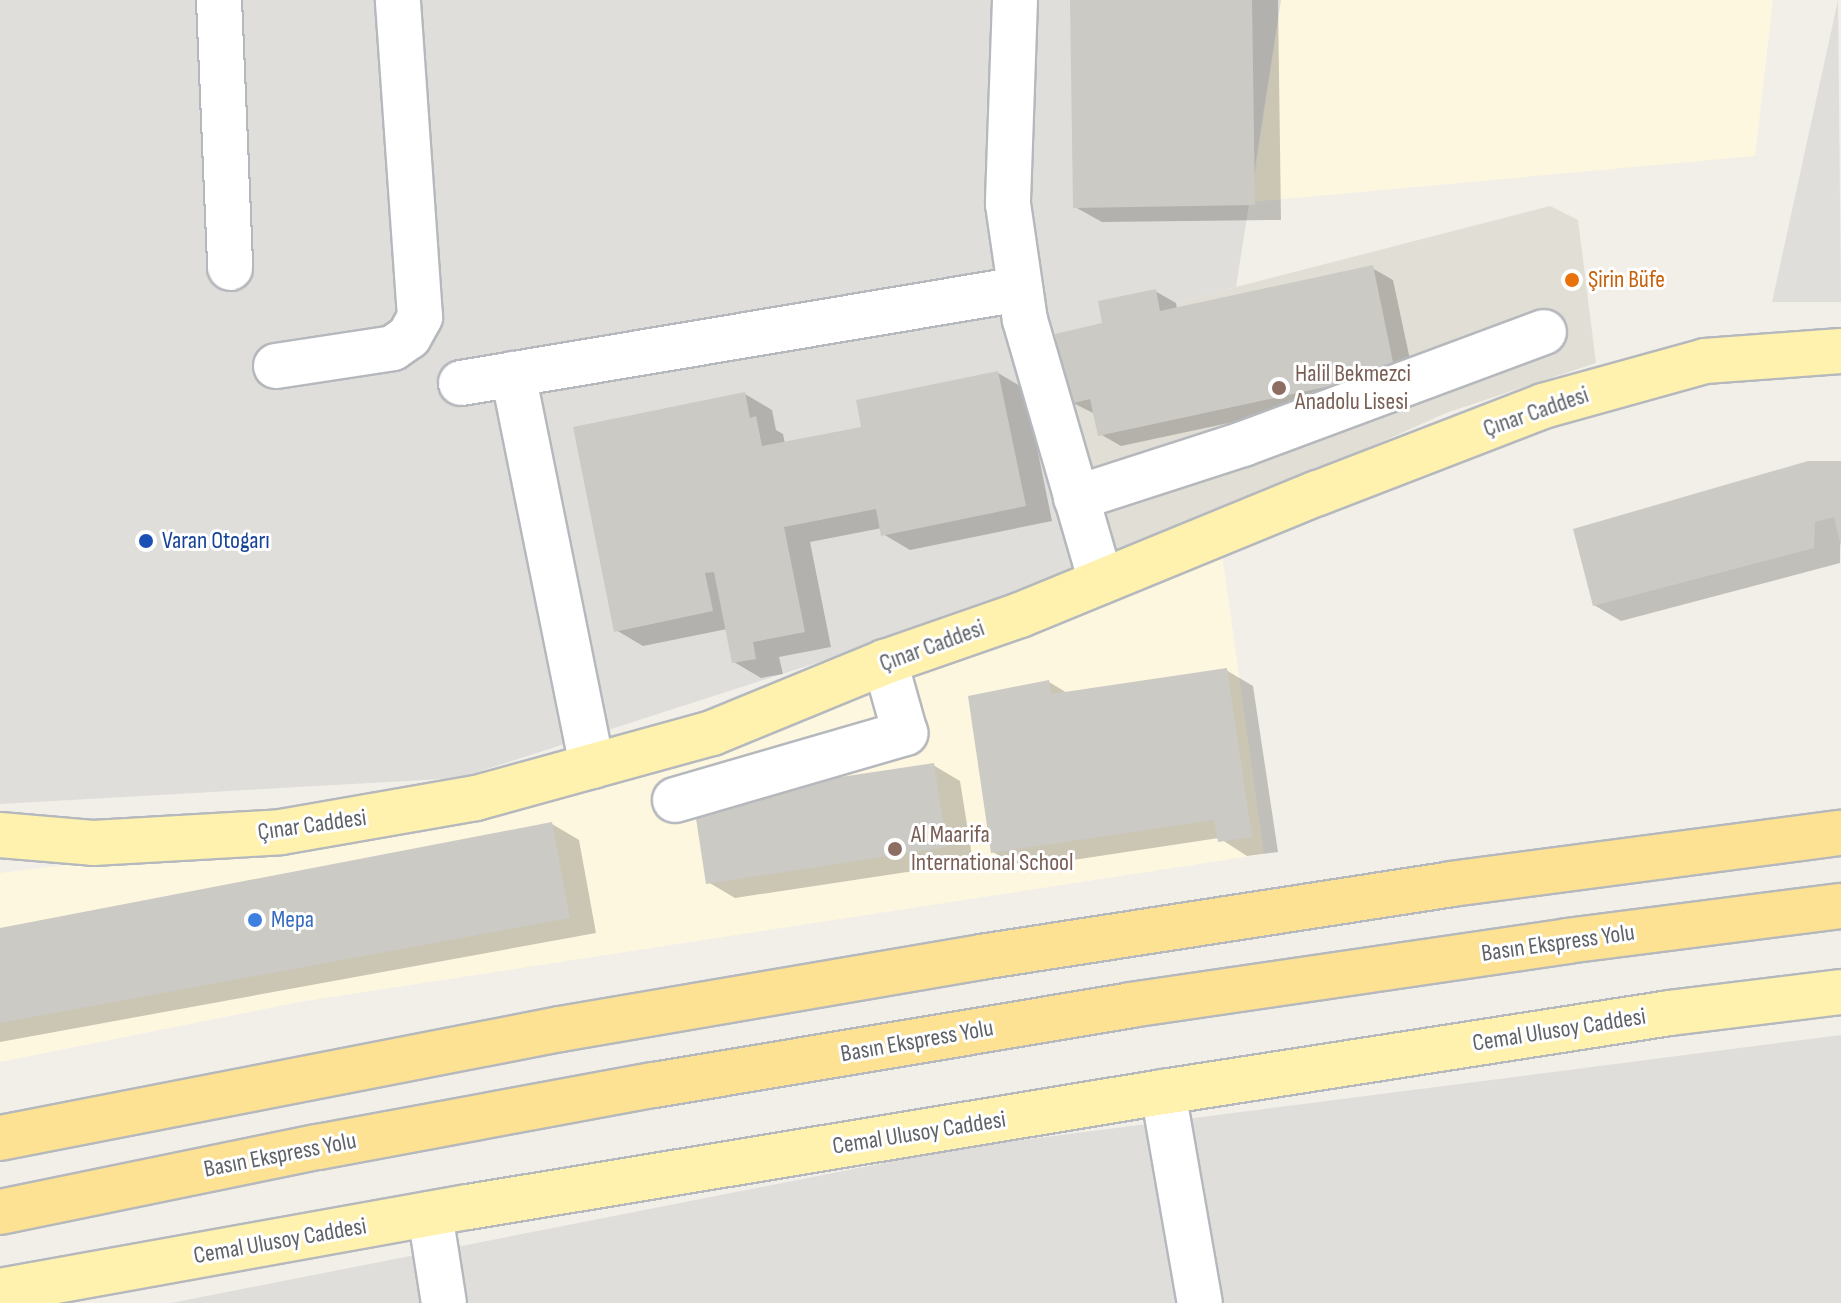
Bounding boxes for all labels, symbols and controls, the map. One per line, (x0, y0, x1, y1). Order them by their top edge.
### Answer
place label: Şirin Büfe (1588, 266, 1665, 294)
marker: Şirin Büfe (1563, 271, 1581, 289)
place label: Halil Bekmezci Anadolu Lisesi (1295, 360, 1411, 416)
marker: Halil Bekmezci Anadolu Lisesi (1270, 379, 1288, 397)
street label: Çınar Caddesi (1480, 381, 1592, 443)
place label: Varan Otogarı (162, 527, 270, 555)
marker: Varan Otogarı (137, 532, 155, 550)
street label: Çınar Caddesi (876, 614, 988, 678)
street label: Çınar Caddesi (256, 803, 368, 847)
place label: Al Maarifa International School (911, 821, 1074, 877)
marker: Al Maarifa International School (886, 840, 904, 858)
place label: Mepa (271, 906, 314, 934)
marker: Mepa (246, 911, 264, 929)
street label: Basın Ekspress Yolu (1479, 918, 1637, 968)
street label: Cemal Ulusoy Caddesi (1470, 1002, 1648, 1058)
street label: Basın Ekspress Yolu (838, 1013, 996, 1069)
street label: Cemal Ulusoy Caddesi (830, 1105, 1008, 1161)
street label: Basın Ekspress Yolu (201, 1126, 359, 1184)
street label: Cemal Ulusoy Caddesi (191, 1212, 369, 1270)

